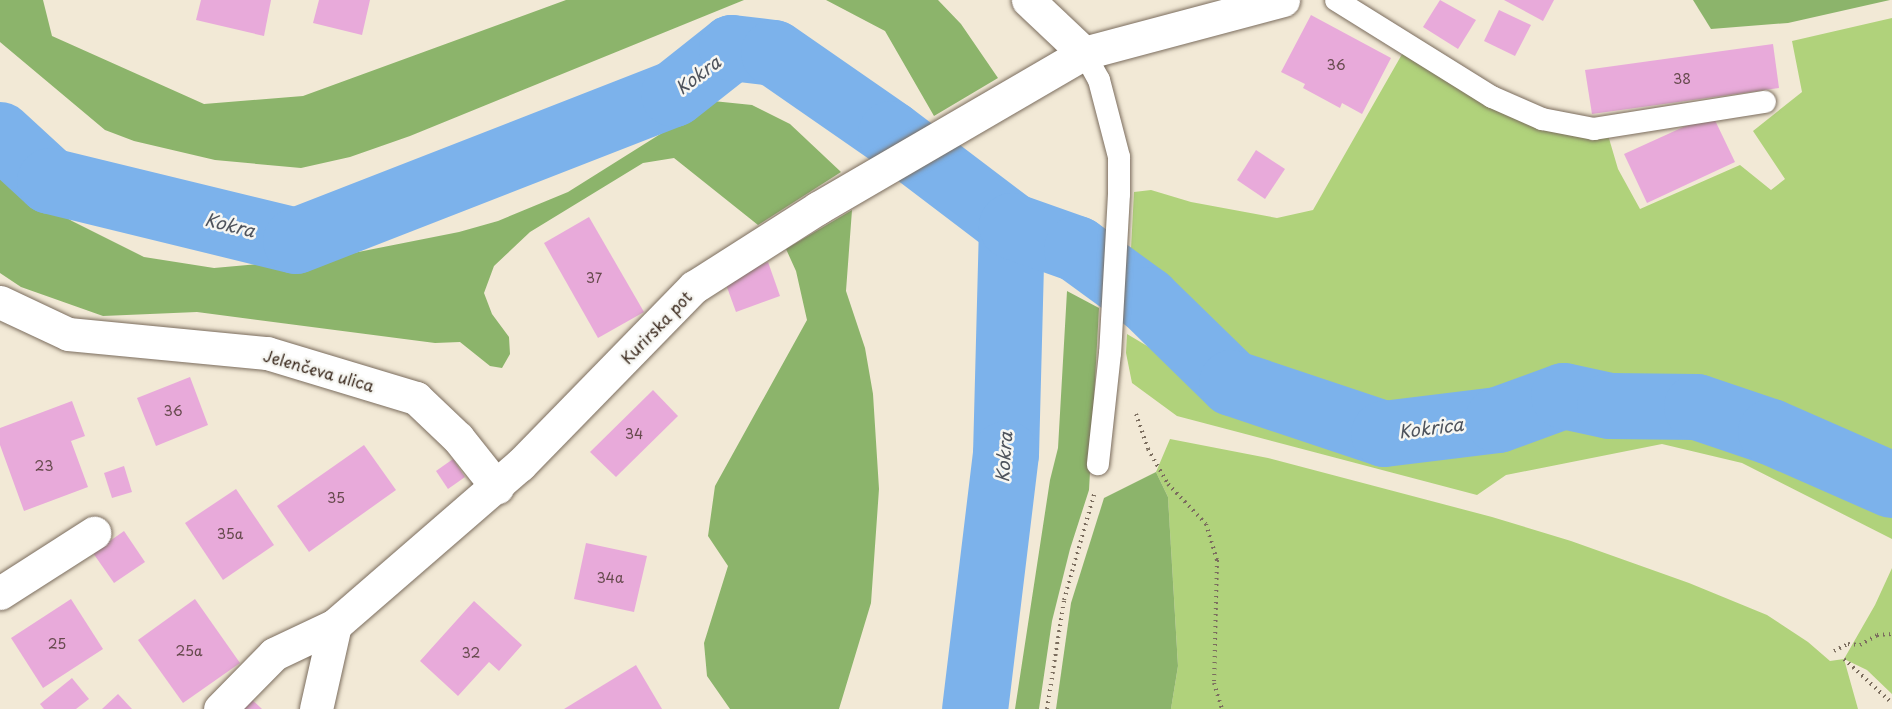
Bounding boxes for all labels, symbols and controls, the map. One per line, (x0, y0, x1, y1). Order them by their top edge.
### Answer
water label: Kokra (671, 51, 725, 99)
house number: 36 (1326, 57, 1346, 73)
house number: 38 (1673, 71, 1691, 87)
water label: Kokra (203, 208, 257, 242)
house number: 37 (586, 270, 602, 286)
street label: Kurirska pot (616, 286, 696, 368)
street label: Jelenčeva ulica (261, 345, 377, 395)
house number: 36 (163, 403, 183, 419)
water label: Kokrica (1397, 413, 1465, 443)
house number: 34 (625, 426, 643, 442)
water label: Kokra (991, 431, 1017, 483)
house number: 23 (35, 458, 53, 474)
house number: 35 (327, 490, 345, 506)
house number: 35a (217, 526, 243, 542)
house number: 34a (596, 570, 624, 586)
house number: 25 (48, 636, 66, 652)
house number: 25a (175, 643, 203, 659)
house number: 32 (462, 645, 480, 661)

